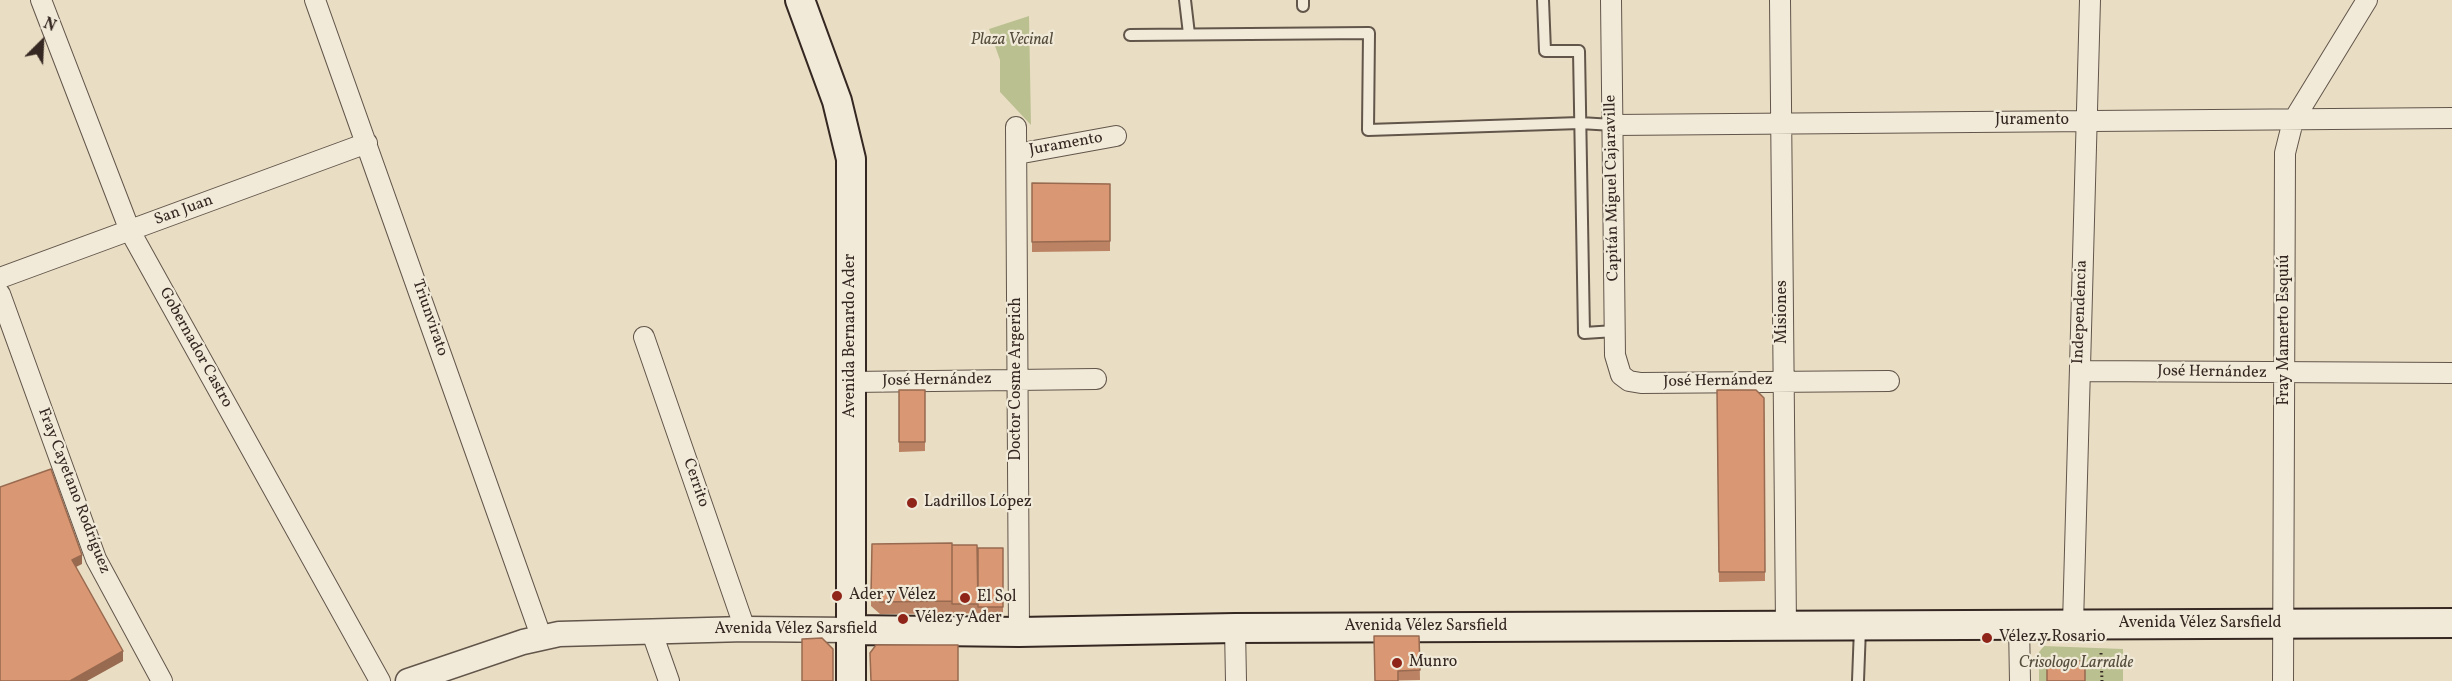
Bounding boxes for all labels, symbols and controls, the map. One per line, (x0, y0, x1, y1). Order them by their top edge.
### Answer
north arrow (12, 12, 72, 72)
text: N (40, 13, 59, 38)
park label: Plaza Vecinal (971, 31, 1053, 51)
street label: Capitán Miguel Cajaraville (1602, 94, 1624, 282)
street label: Juramento (1995, 111, 2069, 131)
street label: Juramento (1028, 129, 1104, 161)
street label: San Juan (152, 191, 216, 231)
street label: Avenida Bernardo Ader (841, 254, 861, 418)
street label: Fray Mamerto Esquiú (2275, 254, 2295, 406)
street label: Independencia (2070, 260, 2092, 364)
street label: Triunvirato (407, 277, 451, 359)
street label: Misiones (1773, 280, 1793, 344)
street label: Gobernador Castro (154, 285, 236, 411)
street label: Doctor Cosme Argerich (1007, 297, 1027, 461)
street label: José Hernández (2157, 362, 2267, 384)
street label: José Hernández (882, 370, 992, 392)
street label: José Hernández (1663, 371, 1773, 393)
street label: Fray Cayetano Rodríguez (33, 405, 113, 577)
street label: Cerrito (678, 456, 712, 510)
place label: Ladrillos López (924, 493, 1032, 513)
marker: Ladrillos López (905, 496, 919, 510)
place label: Ader y Vélez (849, 586, 936, 606)
place label: El Sol (977, 588, 1017, 608)
marker: Ader y Vélez (830, 589, 844, 603)
marker: El Sol (958, 591, 972, 605)
place label: Vélez y Ader (915, 609, 1002, 629)
marker: Vélez y Ader (896, 612, 910, 626)
street label: Avenida Vélez Sarsfield (2118, 614, 2282, 634)
street label: Avenida Vélez Sarsfield (1344, 617, 1508, 637)
street label: Avenida Vélez Sarsfield (714, 620, 878, 640)
place label: Vélez y Rosario (1999, 628, 2105, 648)
marker: Vélez y Rosario (1980, 631, 1994, 645)
place label: Munro (1409, 653, 1457, 673)
park label: Crisologo Larralde (2019, 654, 2133, 674)
marker: Munro (1390, 656, 1404, 670)

